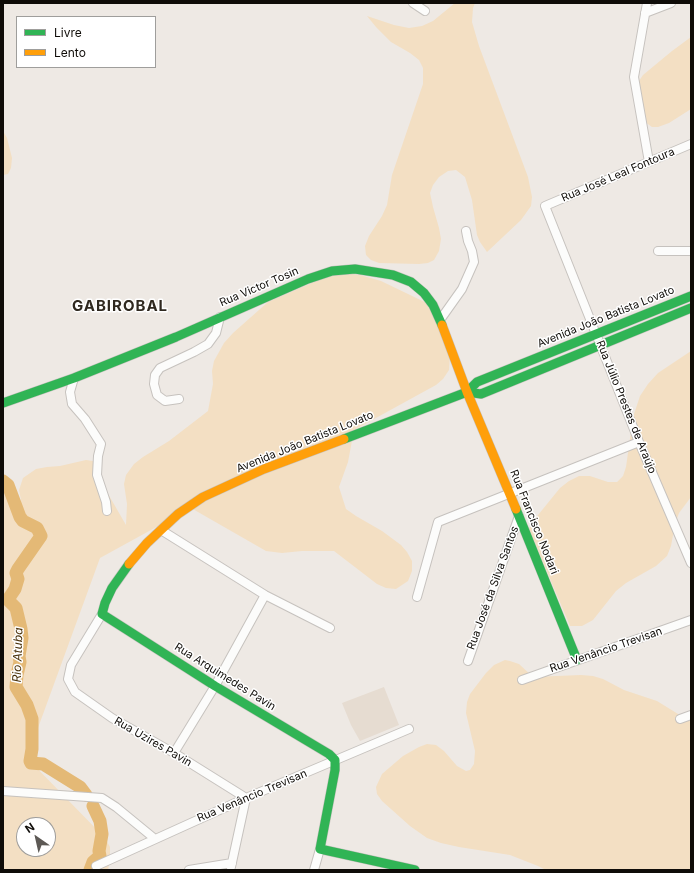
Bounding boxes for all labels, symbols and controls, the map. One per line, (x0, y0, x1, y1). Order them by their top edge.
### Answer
legend (16, 16, 156, 68)
text: Livre (54, 25, 82, 40)
text: Lento (54, 45, 86, 60)
street label: Rua José Leal Fontoura (559, 145, 677, 205)
street label: Rua Victor Tosin (218, 264, 300, 310)
street label: Avenida João Batista Lovato (536, 283, 676, 351)
district label: GABIROBAL (72, 297, 168, 315)
street label: Rua Júlio Prestes de Araújo (593, 338, 659, 476)
street label: Avenida João Batista Lovato (235, 408, 375, 476)
street label: Rua Francisco Nodari (507, 468, 561, 576)
street label: Rua José da Silva Santos (464, 524, 522, 652)
street label: Rua Venâncio Trevisan (548, 625, 664, 675)
water label: Rio Atuba (10, 627, 26, 683)
street label: Rua Arquimedes Pavin (172, 640, 278, 714)
street label: Rua Uzires Pavin (112, 714, 194, 770)
street label: Rua Venâncio Trevisan (195, 767, 309, 825)
north arrow (16, 817, 56, 857)
text: N (22, 820, 37, 836)

